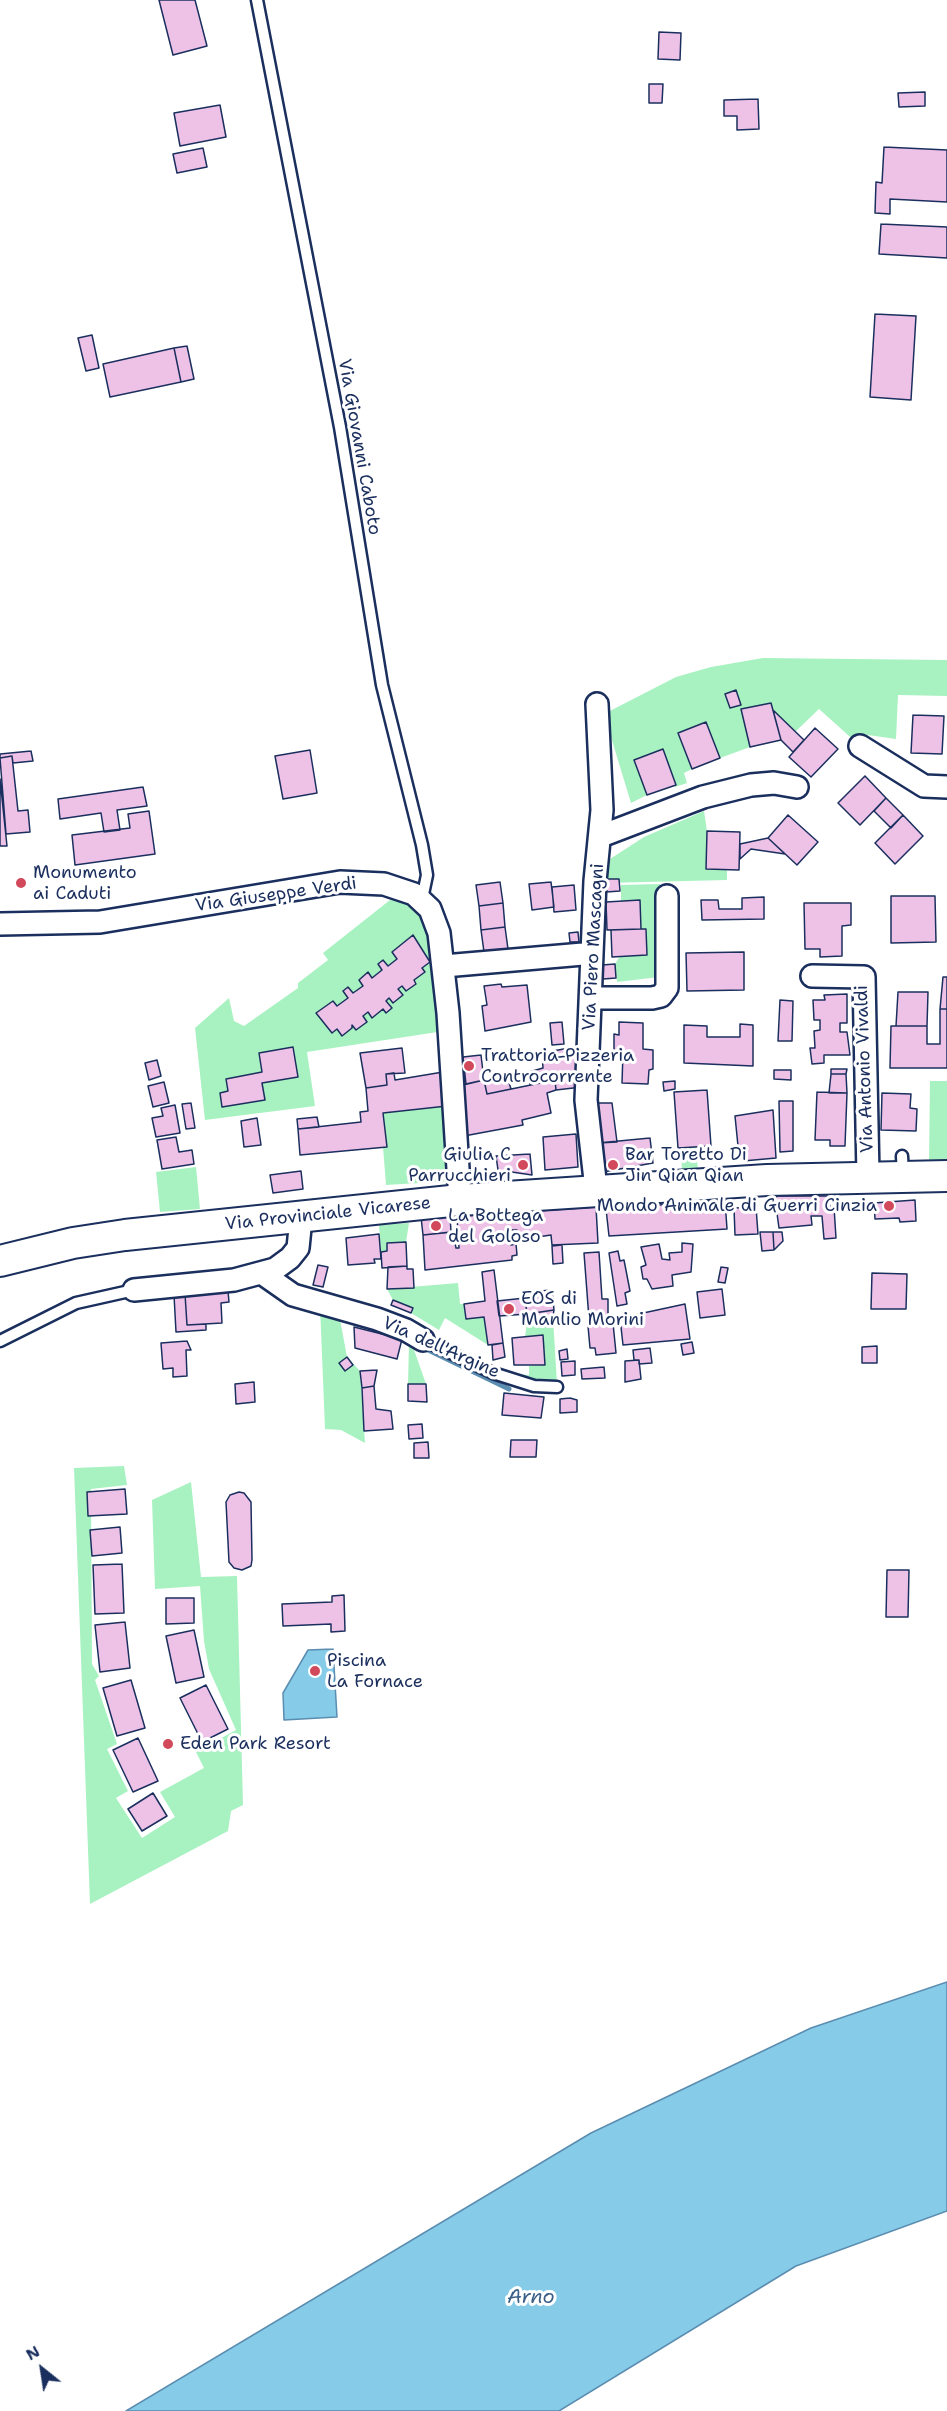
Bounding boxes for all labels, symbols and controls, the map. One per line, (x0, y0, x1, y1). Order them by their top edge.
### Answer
street label: Via Giovanni Caboto (333, 357, 385, 537)
place label: Monumento ai Caduti (33, 862, 137, 904)
street label: Via Piero Mascagni (579, 863, 609, 1031)
street label: Via Giuseppe Verdi (194, 873, 358, 917)
marker: Monumento ai Caduti (14, 876, 28, 890)
street label: Via Antonio Vivaldi (851, 985, 879, 1153)
place label: Trattoria-Pizzeria Controcorrente (481, 1045, 634, 1088)
marker: Trattoria-Pizzeria Controcorrente (462, 1059, 476, 1073)
place label: Giulia C Parrucchieri (408, 1144, 511, 1186)
place label: Bar Toretto Di Jin Qian Qian (625, 1144, 747, 1186)
marker: Giulia C Parrucchieri (516, 1158, 530, 1172)
marker: Bar Toretto Di Jin Qian Qian (606, 1158, 620, 1172)
street label: Via Provinciale Vicarese (224, 1192, 432, 1236)
place label: Mondo Animale di Guerri Cinzia (597, 1195, 877, 1217)
marker: Mondo Animale di Guerri Cinzia (882, 1199, 896, 1213)
place label: La Bottega del Goloso (448, 1205, 543, 1248)
marker: La Bottega del Goloso (429, 1219, 443, 1233)
place label: EOS di Manlio Morini (521, 1288, 644, 1330)
marker: EOS di Manlio Morini (502, 1302, 516, 1316)
street label: Via dell'Argine (379, 1313, 503, 1383)
place label: Piscina La Fornace (327, 1650, 423, 1692)
marker: Piscina La Fornace (308, 1664, 322, 1678)
place label: Eden Park Resort (180, 1733, 331, 1755)
marker: Eden Park Resort (161, 1737, 175, 1751)
water label: Arno (507, 2286, 555, 2310)
north arrow (12, 2339, 72, 2399)
text: N (22, 2341, 43, 2365)

